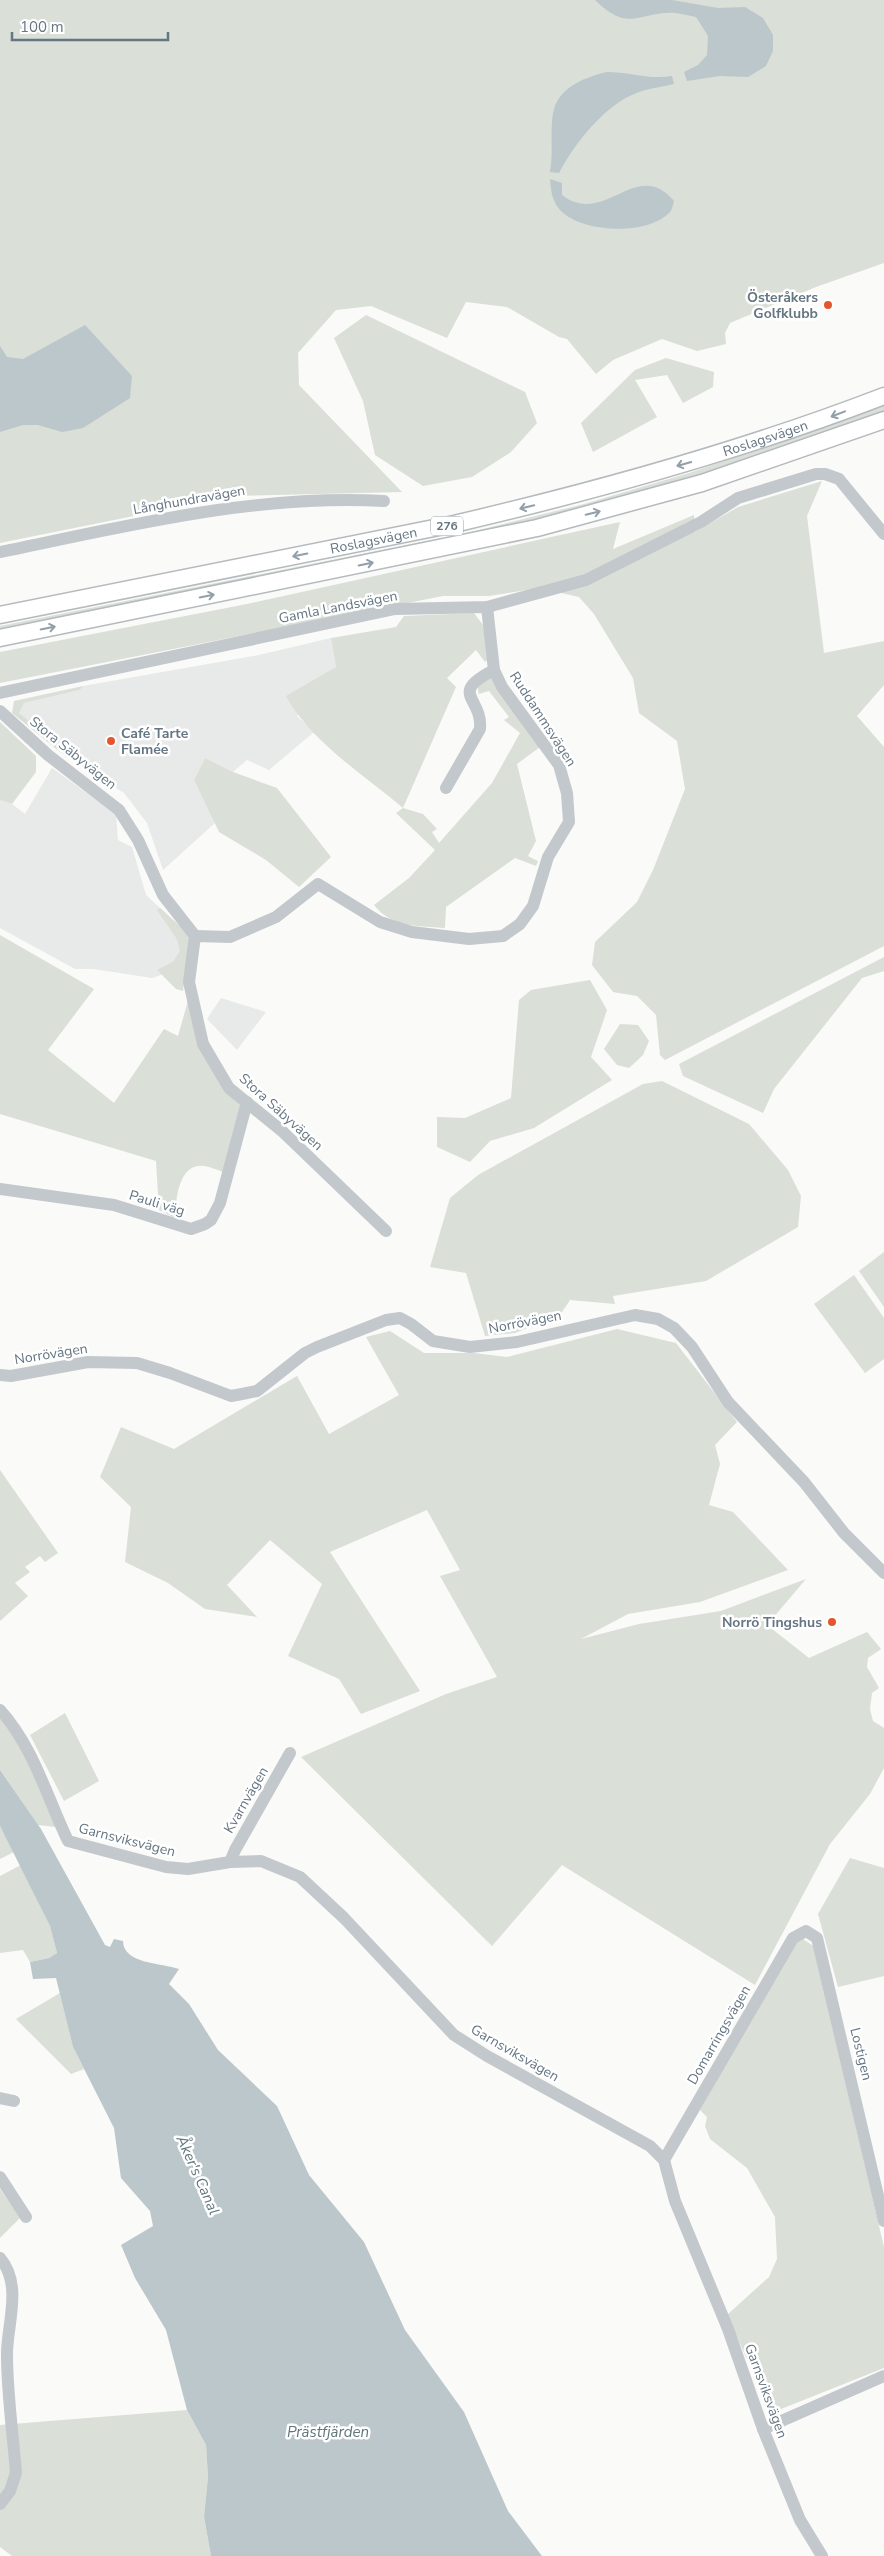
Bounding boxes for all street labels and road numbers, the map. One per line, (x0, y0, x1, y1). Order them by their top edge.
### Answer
street label: Roslagsvägen (720, 415, 810, 461)
street label: Långhundravägen (131, 481, 247, 519)
road number: 276 (431, 516, 463, 536)
street label: Roslagsvägen (328, 522, 419, 558)
street label: Gamla Landsvägen (277, 586, 399, 628)
street label: Ruddammsvägen (505, 668, 581, 770)
street label: Stora Säbyvägen (26, 712, 120, 794)
street label: Stora Säbyvägen (235, 1069, 327, 1155)
street label: Pauli väg (127, 1186, 187, 1220)
street label: Norrövägen (487, 1306, 563, 1338)
street label: Norrövägen (13, 1339, 89, 1369)
street label: Kvarnvägen (219, 1763, 273, 1837)
street label: Garnsviksvägen (77, 1819, 177, 1861)
street label: Domarringsvägen (683, 1982, 755, 2088)
street label: Garnsviksvägen (467, 2020, 563, 2086)
street label: Lostigen (845, 2026, 877, 2082)
street label: Garnsviksvägen (740, 2341, 792, 2441)

